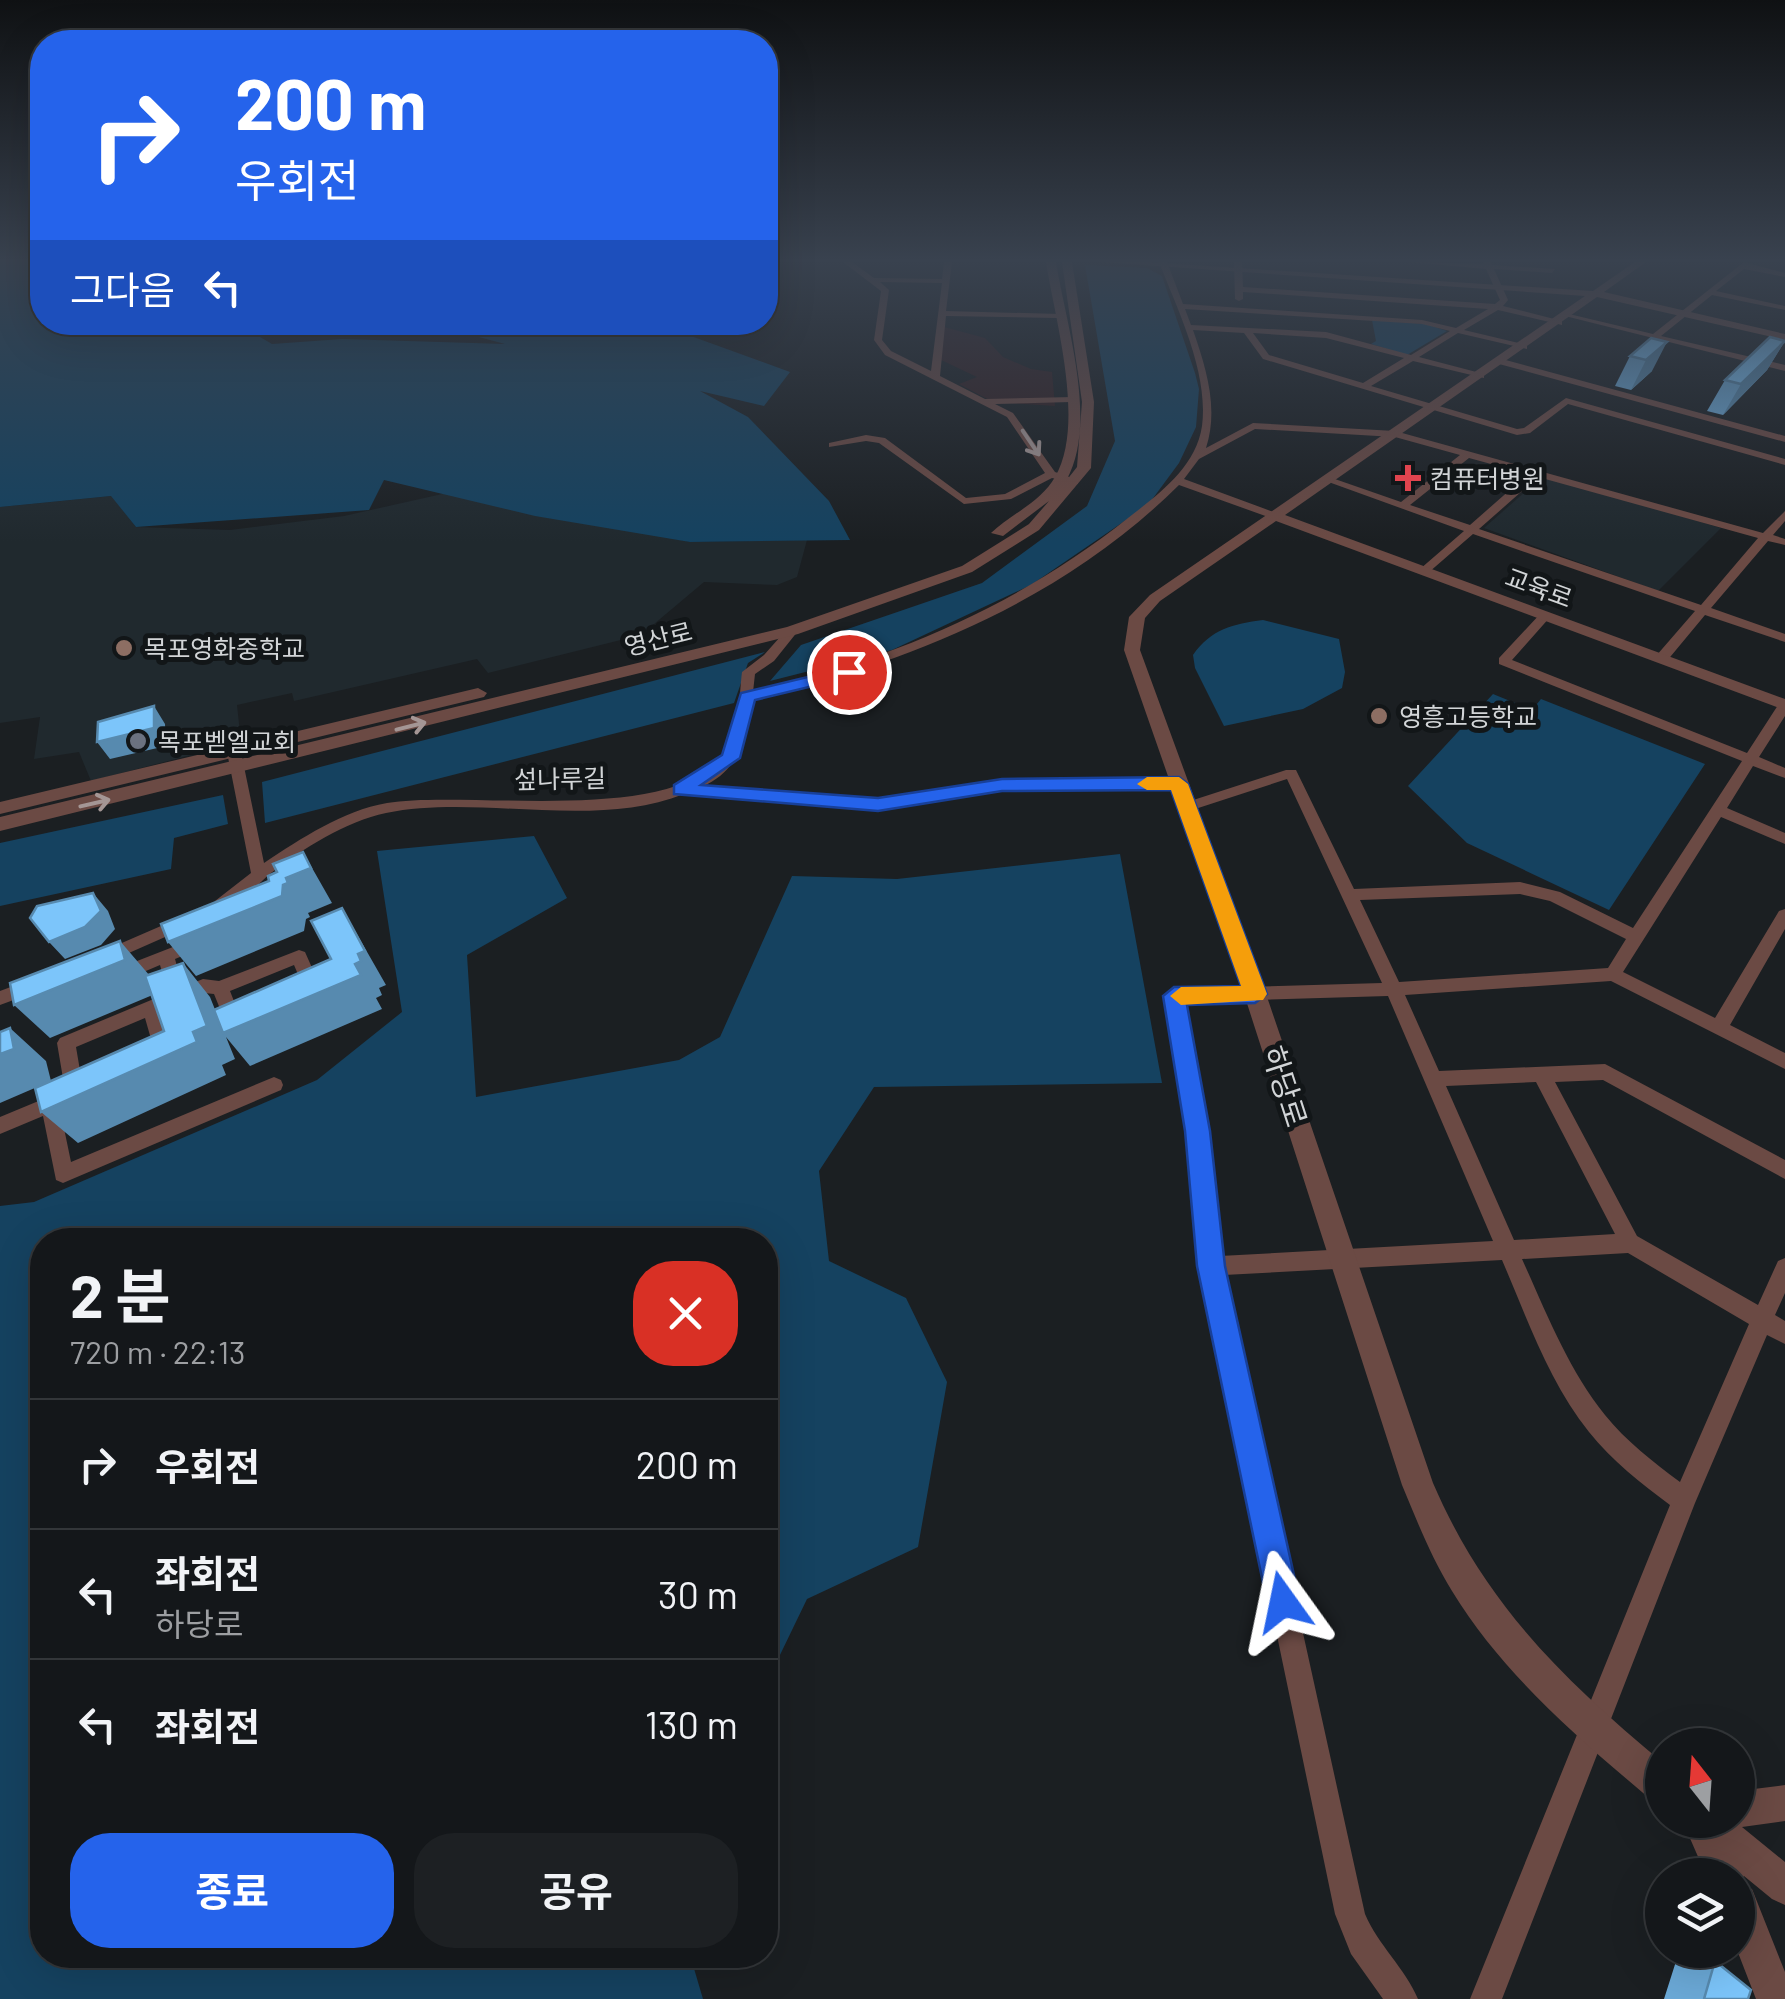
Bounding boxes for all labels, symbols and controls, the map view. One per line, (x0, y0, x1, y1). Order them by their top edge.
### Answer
text: 200 m (235, 60, 426, 144)
icon: right (70, 70, 200, 200)
text: 우회전 (235, 152, 359, 206)
icon: left (195, 260, 250, 315)
text: 그다음 (70, 266, 175, 312)
one-way arrow (1020, 428, 1041, 456)
place label: 컴퓨터병원 (1430, 463, 1545, 493)
marker: 컴퓨터병원 (1395, 465, 1421, 491)
street label: 교육로 (1501, 561, 1577, 613)
street label: 영산로 (621, 615, 695, 661)
pin (807, 630, 892, 715)
place label: 목포영화중학교 (144, 633, 305, 663)
marker: 목포영화중학교 (113, 637, 135, 659)
icon: arrive (822, 645, 877, 700)
place label: 영흥고등학교 (1399, 701, 1537, 731)
marker: 영흥고등학교 (1368, 705, 1390, 727)
one-way arrow (395, 715, 426, 734)
place label: 목포벧엘교회 (158, 726, 296, 756)
marker: 목포벧엘교회 (127, 730, 149, 752)
street label: 섶나루길 (514, 762, 606, 794)
one-way arrow (78, 793, 110, 811)
street label: 하당로 (1256, 1041, 1316, 1131)
text: 2 분 (70, 1258, 171, 1330)
button: close (633, 1261, 738, 1366)
text: 720 m · 22:13 (70, 1332, 246, 1370)
icon: right (70, 1437, 125, 1492)
text: 200 m (636, 1441, 738, 1487)
text: 우회전 (155, 1443, 260, 1489)
text: 좌회전 (155, 1550, 260, 1596)
position arrow (1231, 1550, 1335, 1654)
icon: left (70, 1567, 125, 1622)
text: 30 m (658, 1571, 738, 1617)
text: 하당로 (155, 1604, 243, 1642)
icon: left (70, 1697, 125, 1752)
text: 130 m (645, 1701, 738, 1747)
text: 좌회전 (155, 1703, 260, 1749)
north arrow (1645, 1728, 1755, 1838)
map controls (1645, 1728, 1755, 1968)
button: 종료 (70, 1833, 394, 1948)
button: 공유 (414, 1833, 738, 1948)
button: layers (1645, 1858, 1755, 1968)

